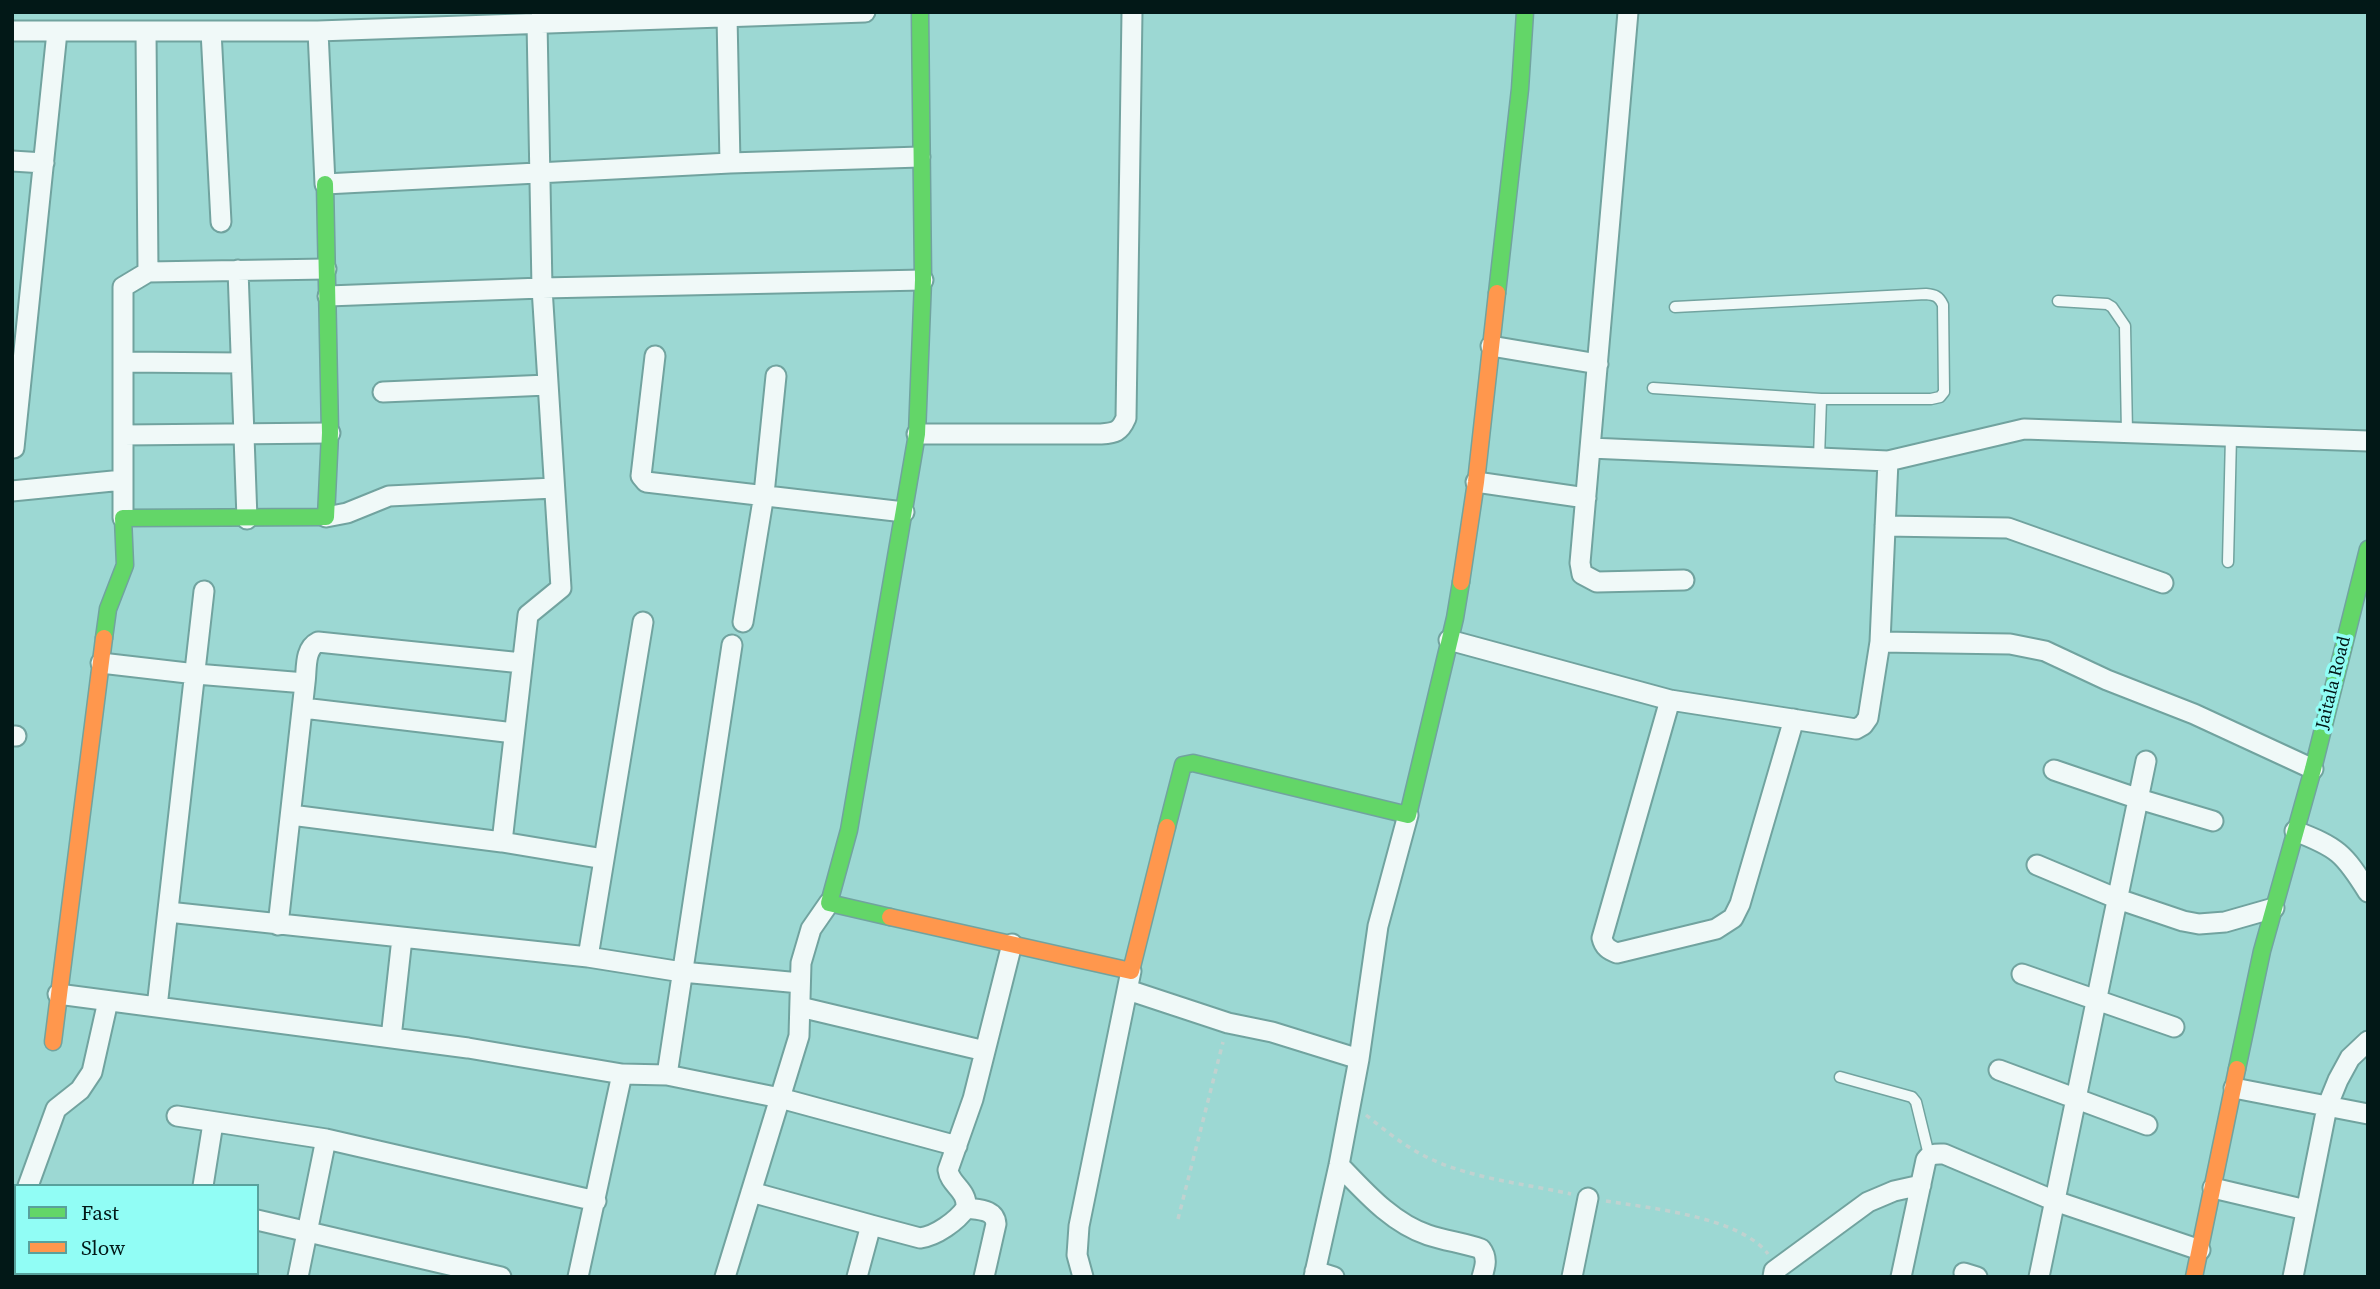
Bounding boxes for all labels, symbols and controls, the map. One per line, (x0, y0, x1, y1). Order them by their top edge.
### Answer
street label: Jaitala Road (2312, 634, 2356, 732)
legend (14, 1184, 259, 1275)
text: Fast (81, 1198, 119, 1227)
text: Slow (81, 1233, 125, 1262)

